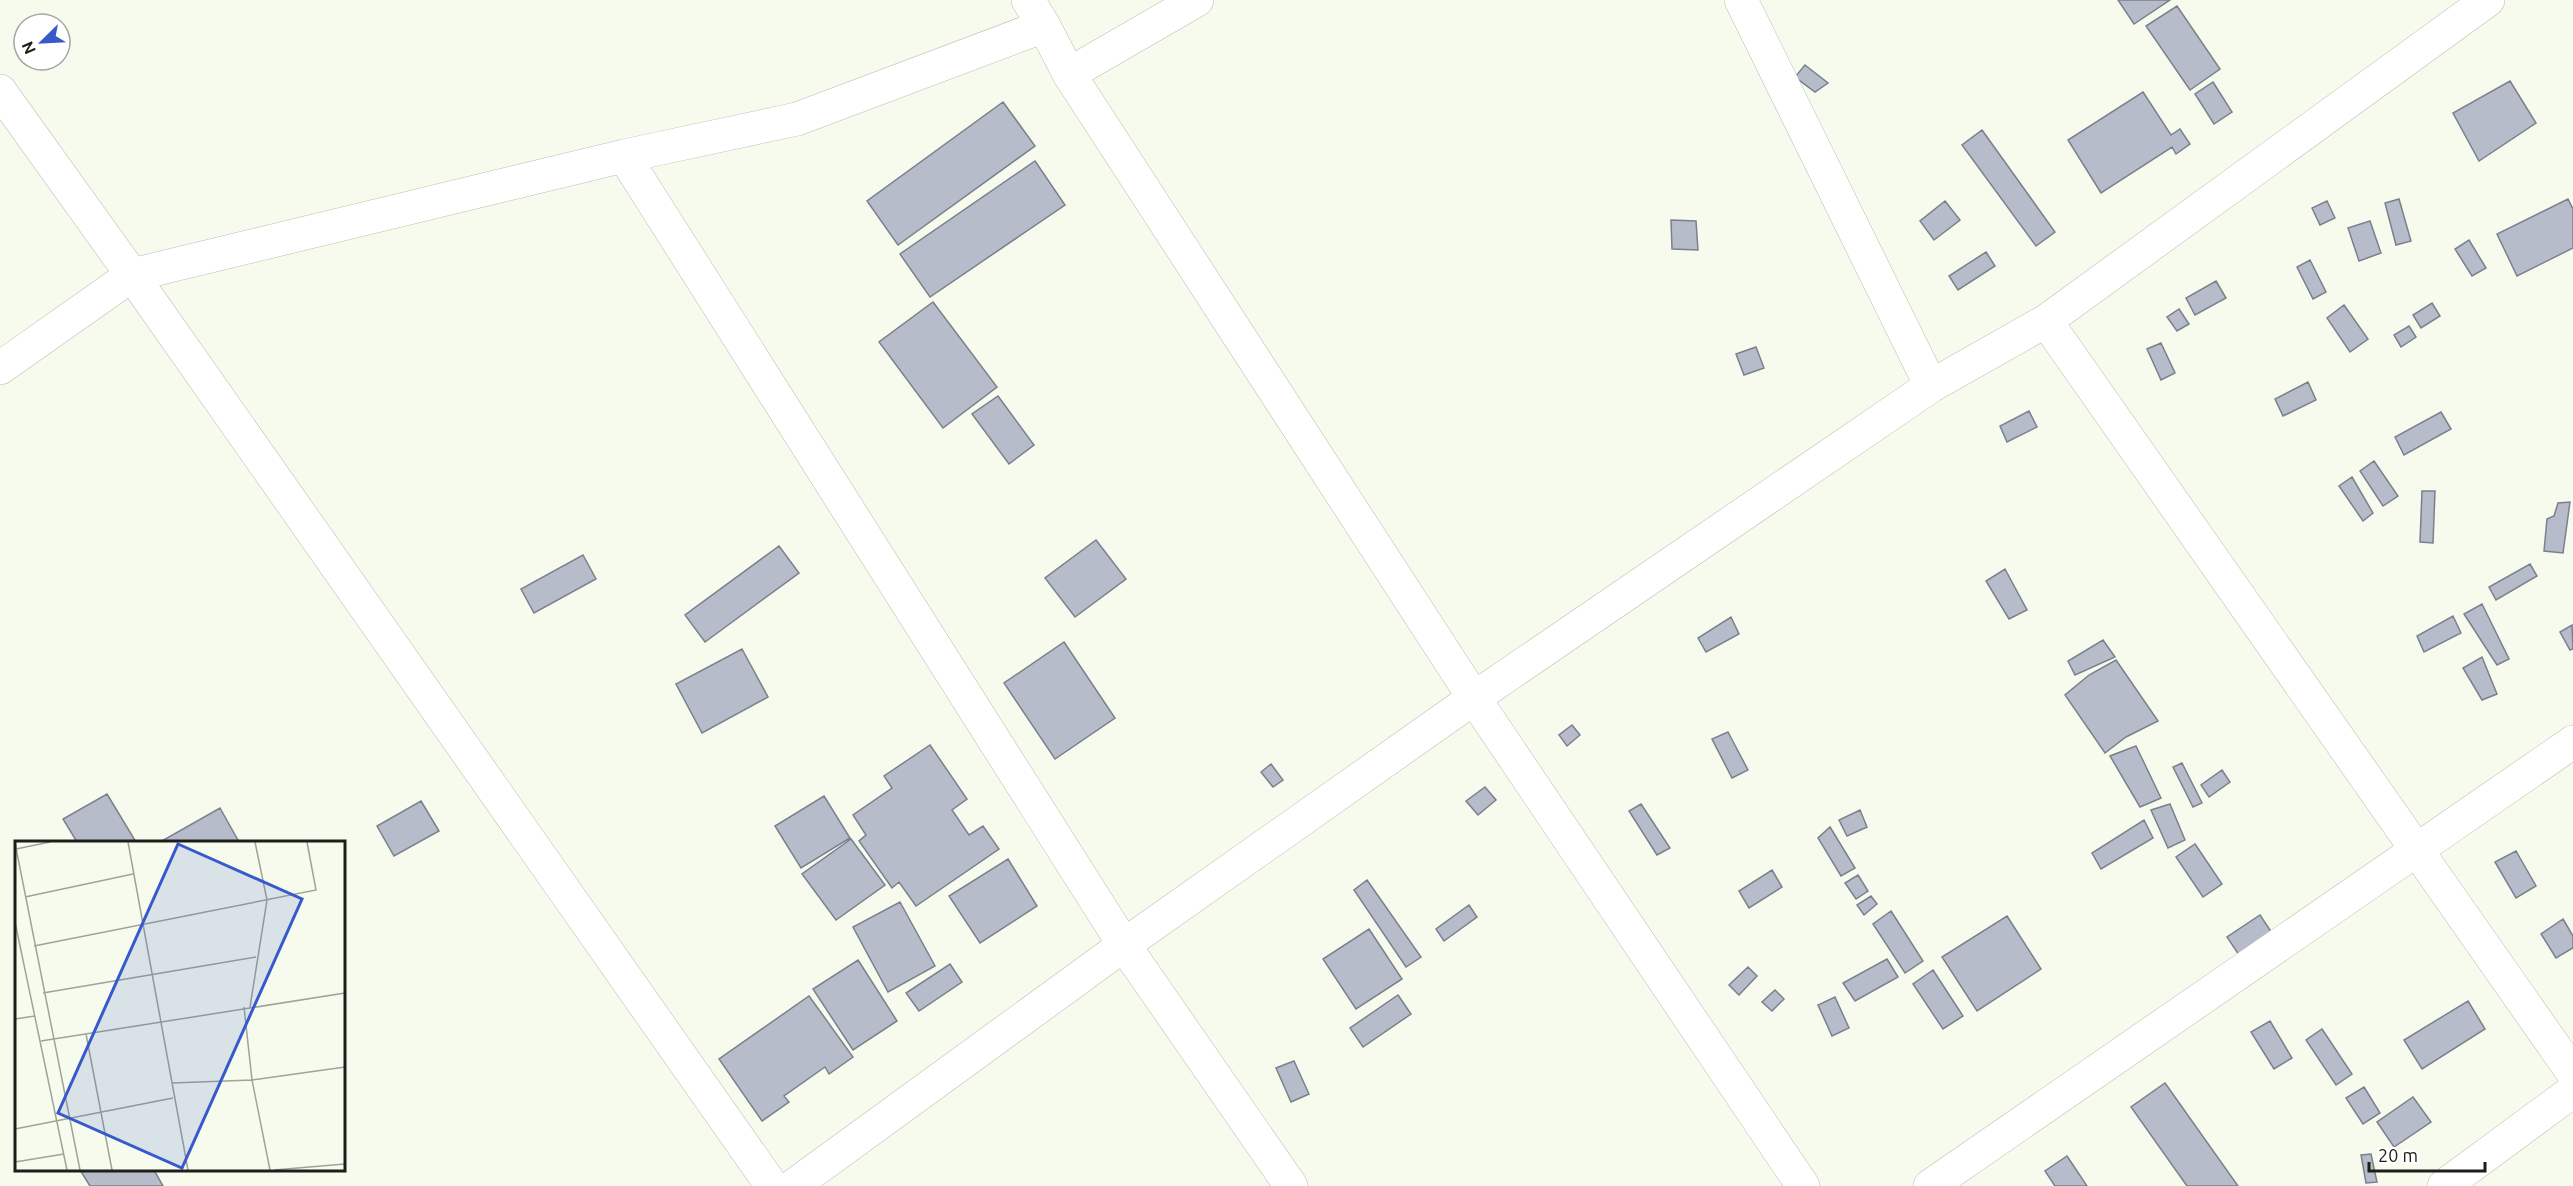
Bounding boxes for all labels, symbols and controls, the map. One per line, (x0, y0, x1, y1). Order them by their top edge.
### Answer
north arrow (12, 12, 72, 72)
text: N (18, 39, 39, 57)
inset map (15, 841, 345, 1171)
scale bar (2369, 1135, 2484, 1173)
text: 20 m (2378, 1145, 2418, 1165)

